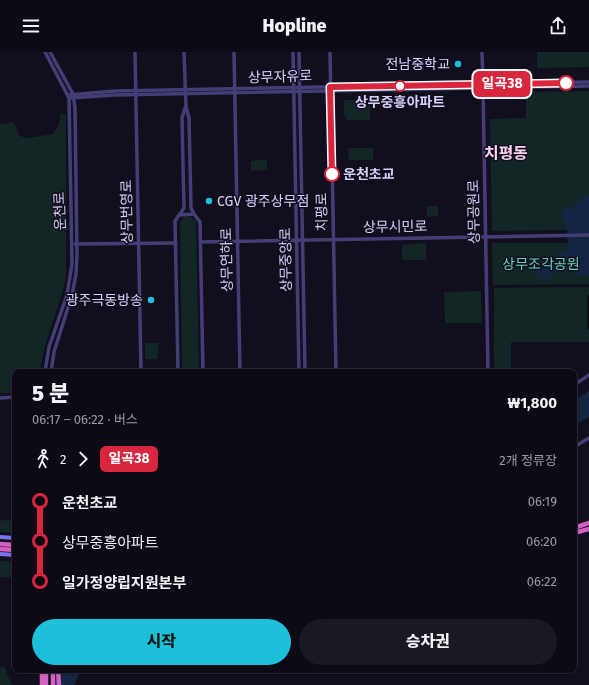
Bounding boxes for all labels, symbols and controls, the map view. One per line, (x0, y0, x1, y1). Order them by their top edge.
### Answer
icon: menu (20, 15, 42, 37)
text: Hopline (263, 15, 326, 37)
icon: share (547, 15, 569, 37)
place label: 전남중학교 (386, 56, 450, 73)
marker: 전남중학교 (453, 59, 463, 69)
street label: 상무자유로 (248, 67, 313, 87)
line badge: 일곡38 (474, 71, 530, 97)
text: 일곡38 (481, 75, 523, 92)
unlabelled marker (558, 75, 574, 91)
marker: 상무중흥아파트 (394, 80, 406, 92)
place label: 상무중흥아파트 (355, 94, 445, 111)
district label: 치평동 (484, 144, 528, 163)
marker: 운천초교 (324, 166, 340, 182)
place label: 운천초교 (343, 166, 395, 183)
street label: 상무번영로 (118, 180, 136, 244)
street label: 상무공원로 (465, 180, 483, 244)
street label: 운천로 (51, 191, 69, 231)
street label: 치평로 (313, 192, 331, 231)
place label: CGV 광주상무점 (217, 193, 309, 210)
marker: CGV 광주상무점 (204, 196, 214, 206)
street label: 상무시민로 (363, 218, 427, 236)
street label: 상무연하로 (218, 228, 236, 292)
street label: 상무중앙로 (277, 228, 295, 292)
park label: 상무조각공원 (502, 256, 580, 273)
place label: 광주극동방송 (66, 292, 143, 309)
marker: 광주극동방송 (146, 295, 156, 305)
text: 5 분 (32, 380, 69, 407)
text: ₩1,800 (508, 394, 557, 412)
text: 06:17 – 06:22 · 버스 (32, 412, 138, 427)
icon: walk (32, 448, 54, 470)
icon: forward (72, 448, 94, 470)
text: 일곡38 (108, 450, 150, 467)
text: 2 (60, 452, 66, 467)
text: 2개 정류장 (499, 453, 557, 468)
text: 운천초교 (62, 494, 117, 512)
text: 06:19 (528, 494, 557, 509)
text: 상무중흥아파트 (62, 534, 159, 552)
text: 06:20 (526, 534, 557, 549)
text: 일가정양립지원본부 (62, 574, 186, 592)
text: 06:22 (527, 574, 557, 589)
button: 시작 (32, 619, 291, 665)
button: 승차권 (299, 619, 557, 665)

